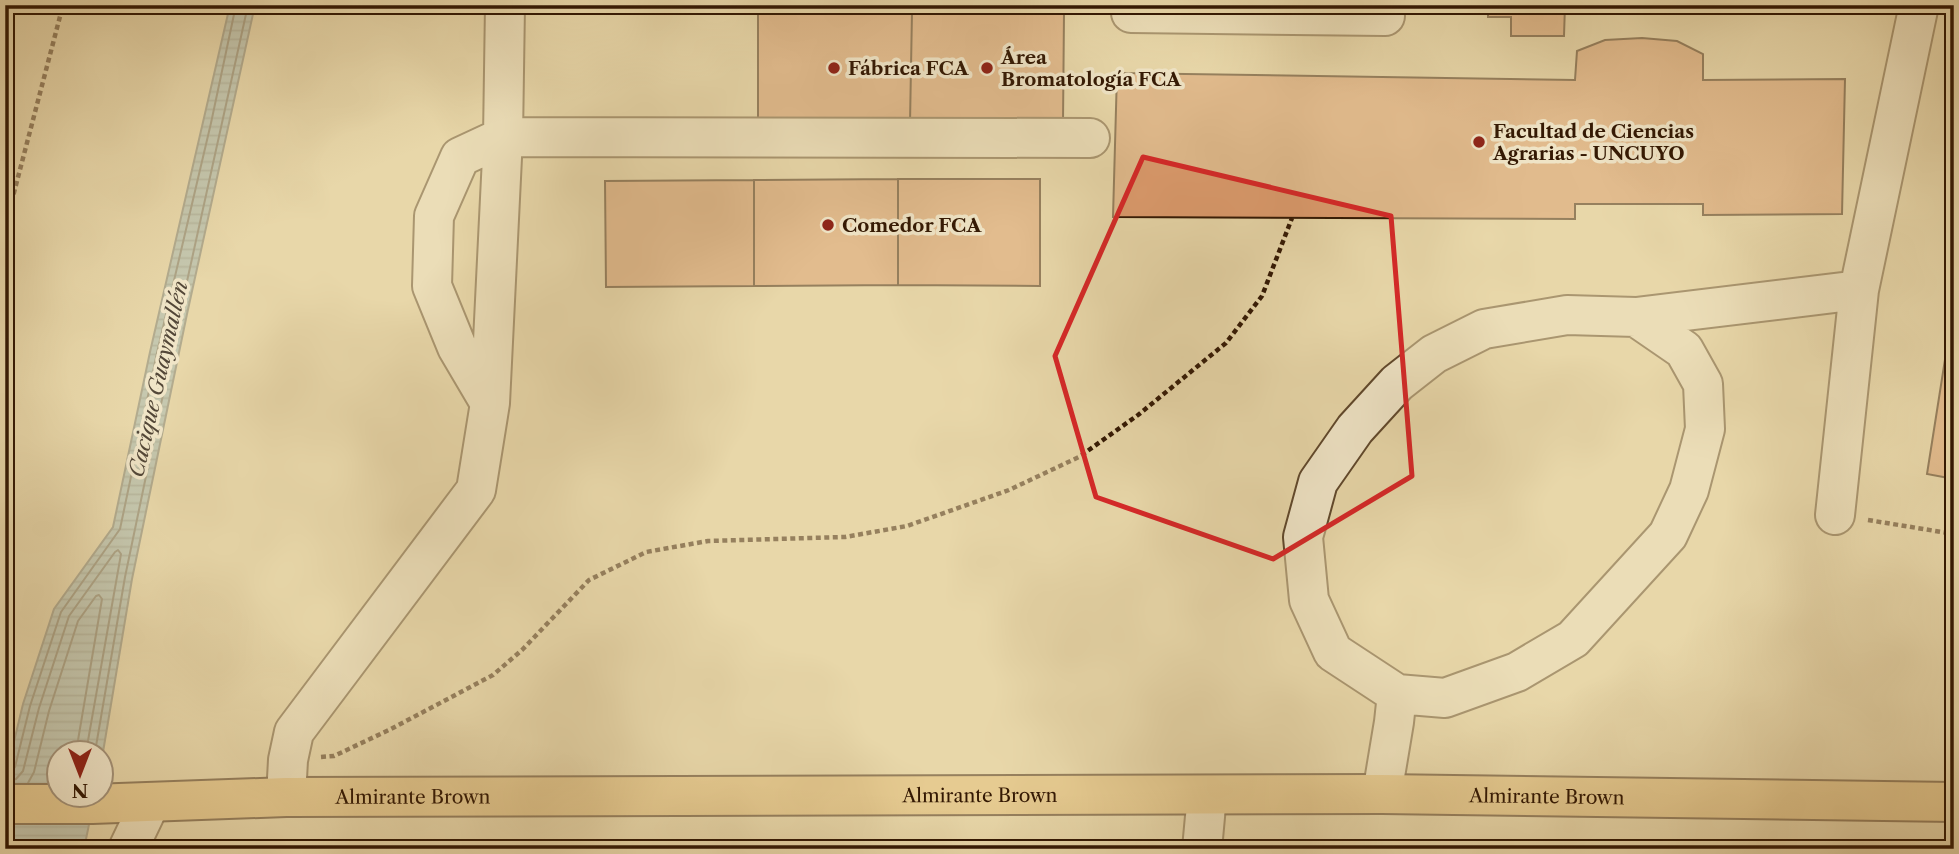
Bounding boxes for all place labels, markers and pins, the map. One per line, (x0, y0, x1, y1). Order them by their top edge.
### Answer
place label: Área Bromatología FCA (1000, 46, 1182, 91)
place label: Fábrica FCA (848, 57, 970, 80)
marker: Fábrica FCA (826, 60, 842, 76)
marker: Área Bromatología FCA (979, 60, 995, 76)
place label: Facultad de Ciencias Agrarias - UNCUYO (1492, 120, 1694, 165)
marker: Facultad de Ciencias Agrarias - UNCUYO (1471, 134, 1487, 150)
place label: Comedor FCA (842, 214, 982, 237)
marker: Comedor FCA (820, 217, 836, 233)

